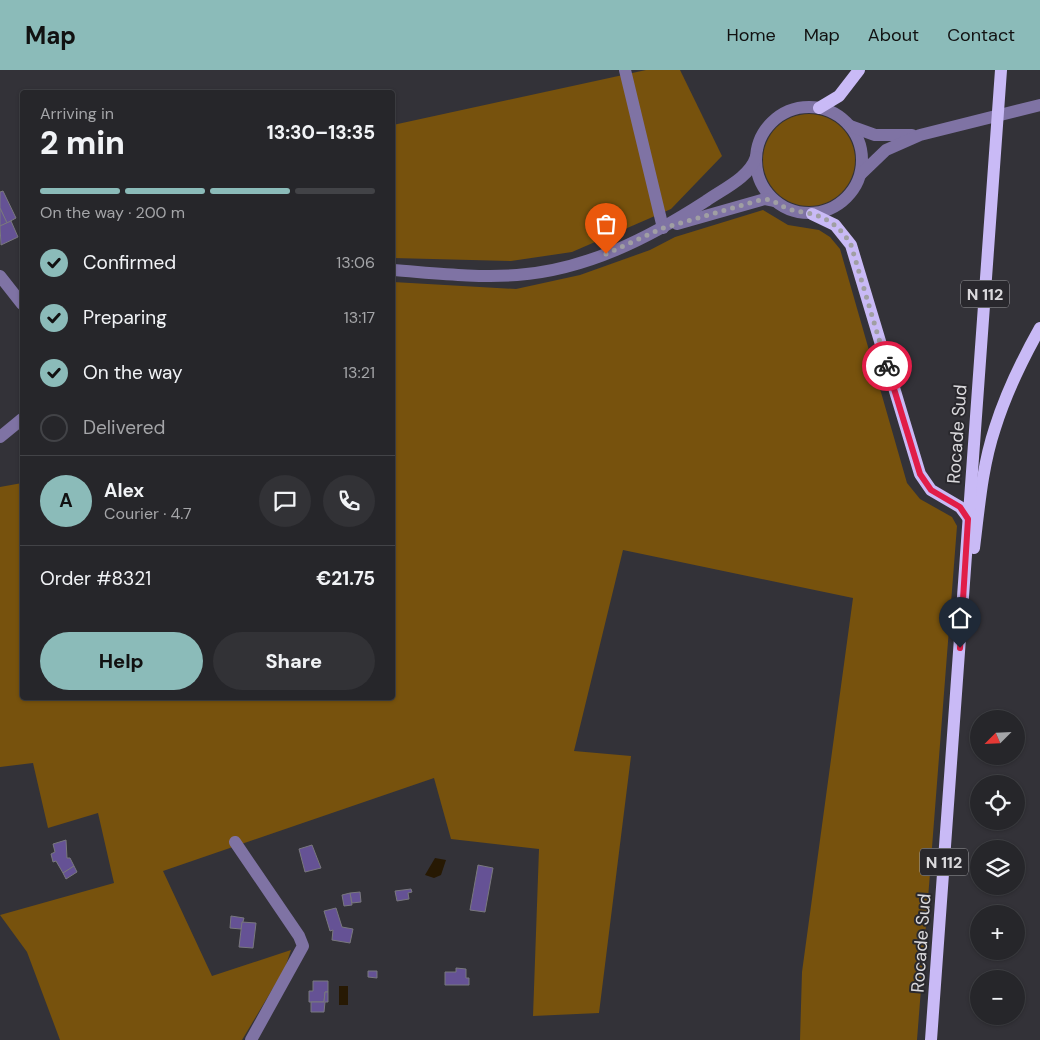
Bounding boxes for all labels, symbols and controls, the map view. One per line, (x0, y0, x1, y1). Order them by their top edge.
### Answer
text: Map (25, 20, 76, 51)
text: Home (726, 23, 776, 47)
text: Map (804, 23, 840, 47)
text: About (868, 23, 919, 47)
text: Contact (947, 23, 1015, 47)
text: Arriving in (40, 103, 114, 124)
text: 13:30–13:35 (267, 120, 375, 145)
text: 2 min (40, 122, 125, 164)
text: On the way · 200 m (40, 202, 185, 223)
pin (585, 203, 627, 254)
icon: bag (592, 210, 620, 238)
icon: check (40, 249, 68, 277)
text: Confirmed (83, 250, 176, 275)
text: 13:06 (336, 252, 375, 273)
road number: N 112 (961, 280, 1009, 308)
icon: check (40, 304, 68, 332)
text: Preparing (83, 305, 167, 330)
text: 13:17 (344, 307, 375, 328)
courier (862, 341, 912, 391)
icon: bike (873, 352, 901, 380)
icon: check (40, 359, 68, 387)
text: On the way (83, 360, 183, 385)
text: 13:21 (343, 362, 375, 383)
street label: Rocade Sud (942, 384, 972, 484)
text: Delivered (83, 415, 165, 440)
button: chat (259, 475, 311, 527)
button: phone (323, 475, 375, 527)
text: Alex (104, 478, 144, 503)
text: A (59, 488, 73, 513)
text: Courier · 4.7 (104, 503, 192, 524)
text: Order #8321 (40, 566, 151, 591)
text: €21.75 (316, 566, 375, 591)
pin (939, 597, 981, 648)
icon: home (946, 604, 974, 632)
button: Help (40, 632, 203, 690)
button: Share (213, 632, 375, 690)
north arrow (970, 710, 1025, 765)
map controls (970, 710, 1025, 1025)
button: locate (970, 775, 1025, 830)
button: layers (970, 840, 1025, 895)
road number: N 112 (920, 849, 968, 876)
street label: Rocade Sud (906, 893, 936, 993)
button: + (970, 905, 1025, 960)
button: − (970, 970, 1025, 1025)

